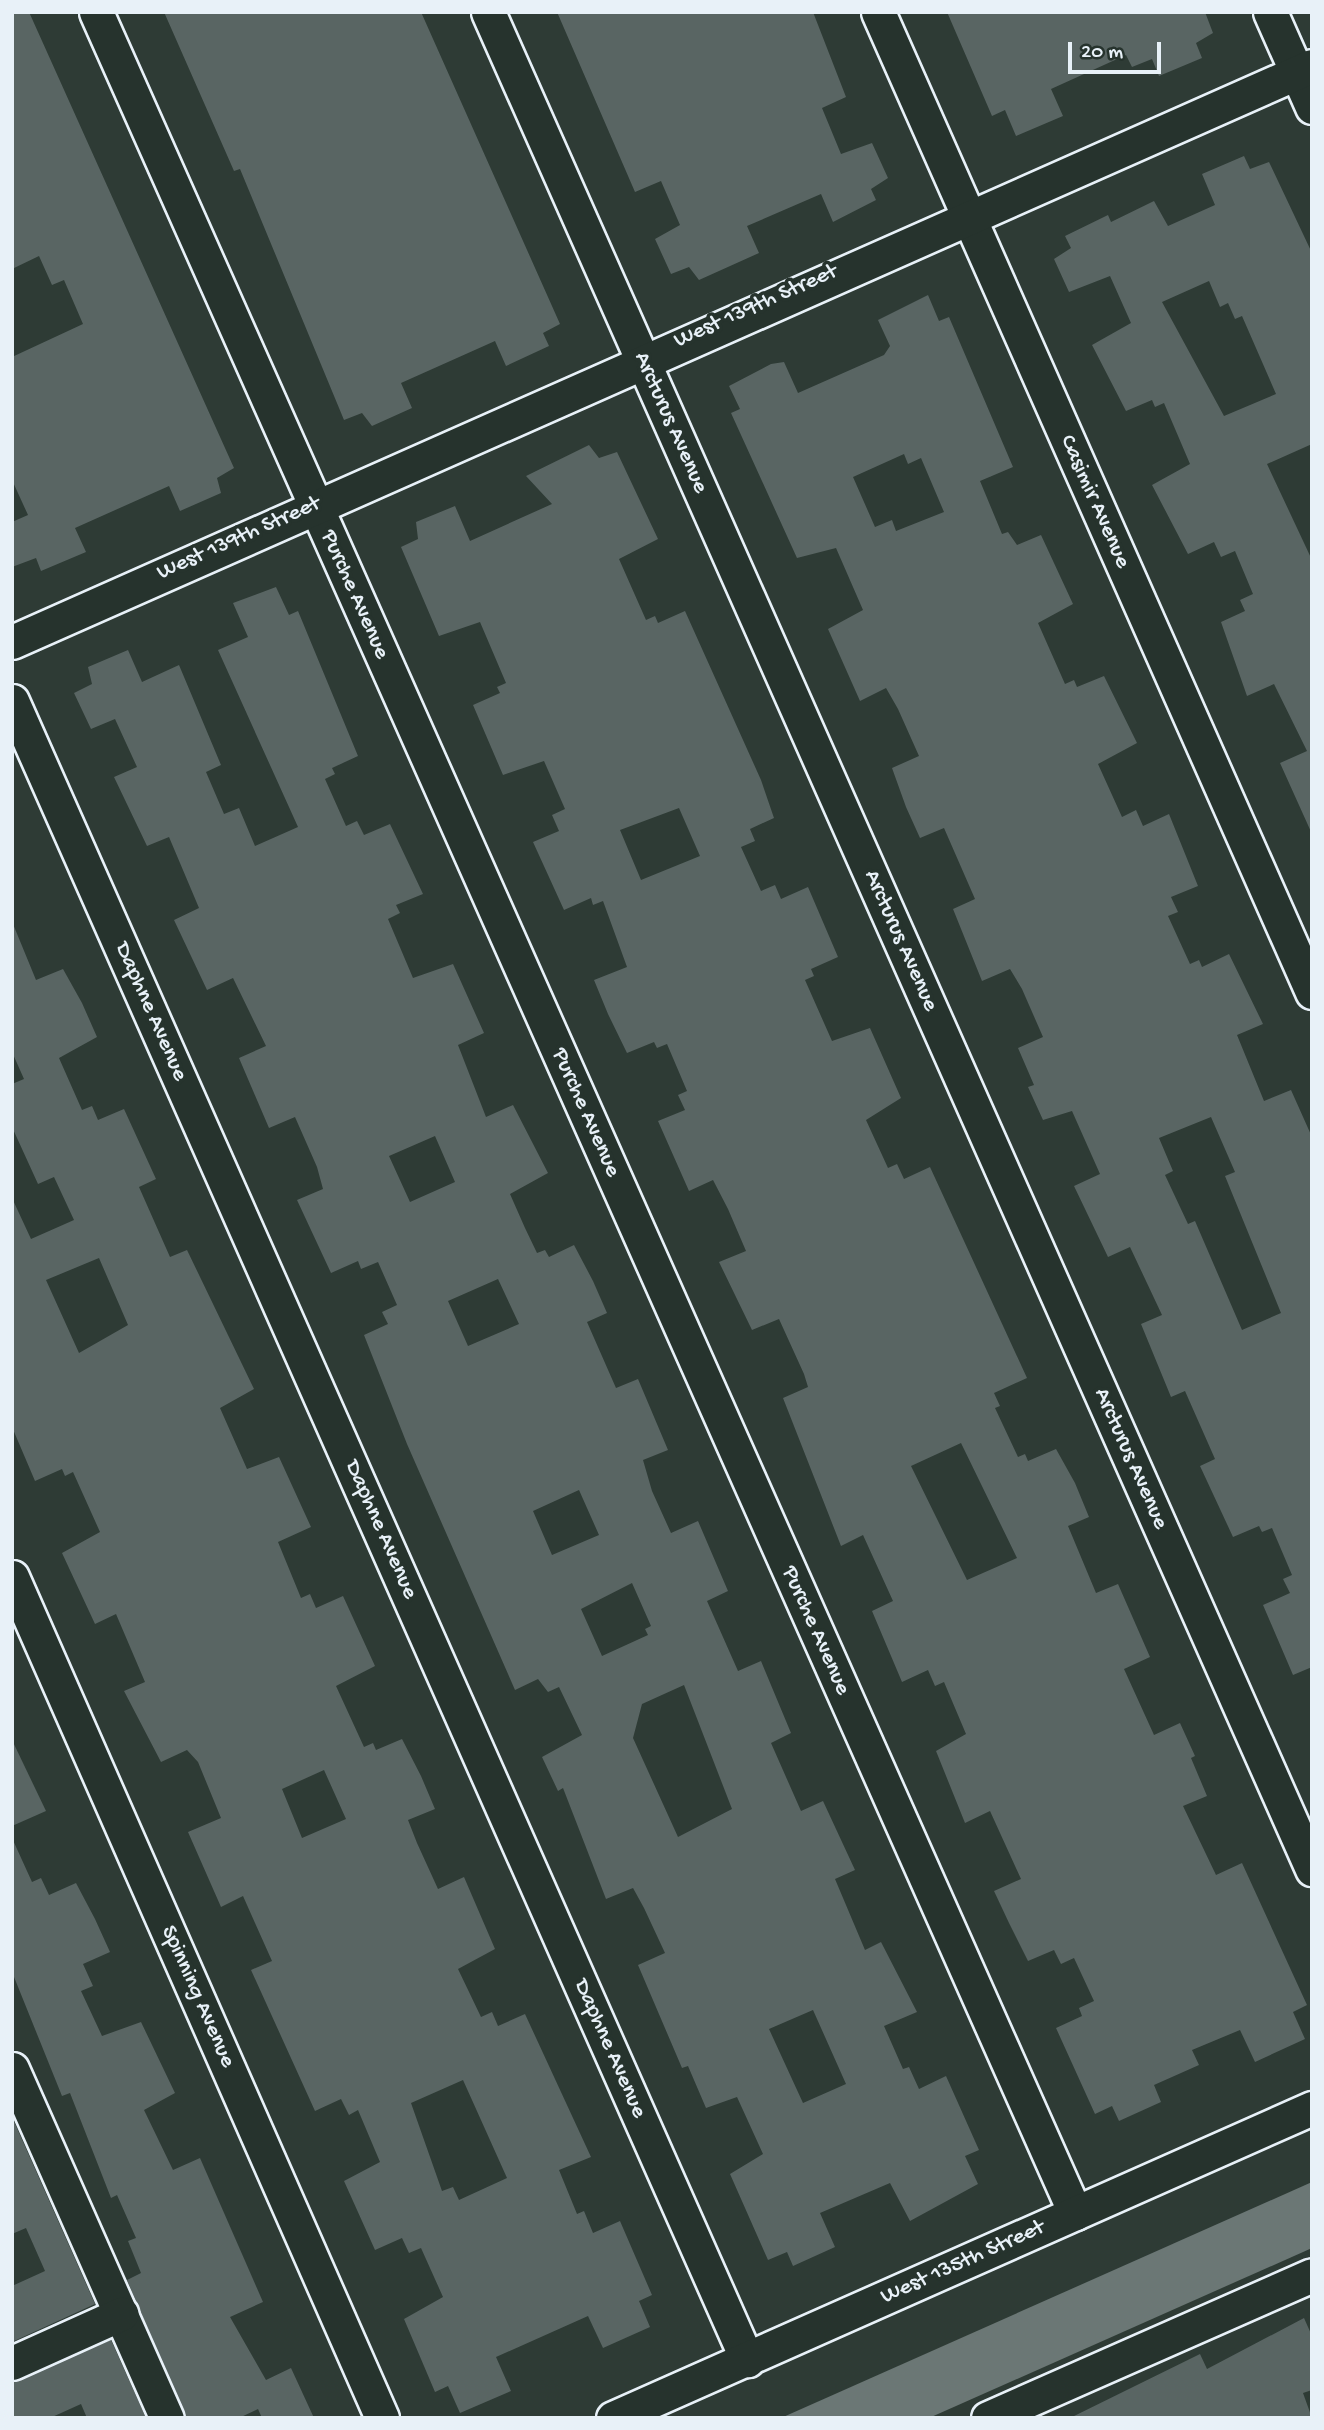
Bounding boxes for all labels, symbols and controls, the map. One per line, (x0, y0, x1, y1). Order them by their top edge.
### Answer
scale bar (1072, 28, 1165, 72)
text: 20 m (1081, 41, 1123, 66)
street label: West 139th Street (670, 259, 842, 355)
street label: Arcturus Avenue (627, 348, 713, 498)
street label: Casimir Avenue (1052, 431, 1136, 573)
street label: West 139th Street (153, 491, 325, 587)
street label: Purche Avenue (313, 526, 395, 664)
street label: Arcturus Avenue (857, 866, 943, 1016)
street label: Daphne Avenue (107, 938, 193, 1086)
street label: Purche Avenue (544, 1044, 626, 1182)
street label: Arcturus Avenue (1087, 1384, 1173, 1534)
street label: Daphne Avenue (337, 1456, 423, 1604)
street label: Purche Avenue (774, 1562, 856, 1700)
street label: Spinning Avenue (153, 1922, 241, 2072)
street label: Daphne Avenue (566, 1975, 652, 2123)
street label: West 135th Street (877, 2214, 1049, 2312)

